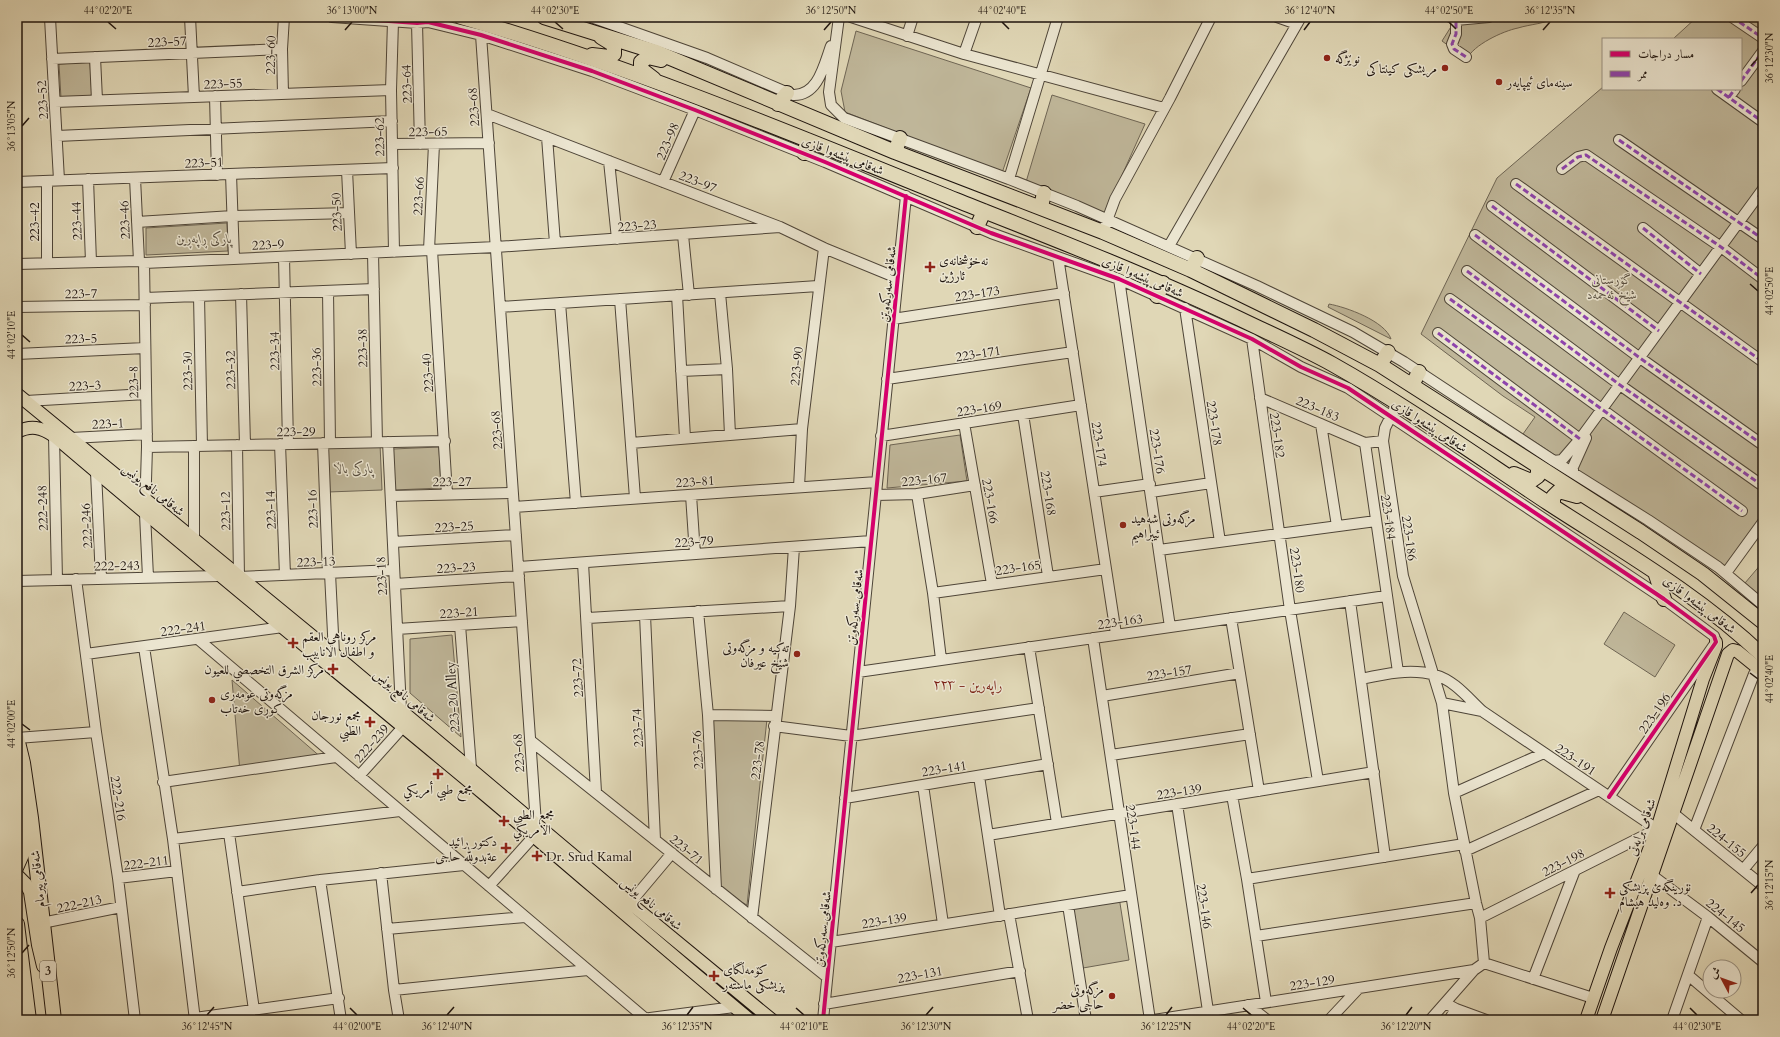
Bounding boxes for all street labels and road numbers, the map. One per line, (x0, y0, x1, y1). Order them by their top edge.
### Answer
street label: 223-57 (147, 32, 187, 52)
street label: 223-60 (262, 35, 280, 75)
street label: 223-64 (397, 64, 417, 104)
street label: 223-55 (203, 74, 243, 94)
street label: 223-52 (33, 80, 53, 120)
street label: 223-68 (464, 87, 484, 127)
street label: 223-62 (371, 117, 389, 157)
street label: 223-98 (652, 120, 684, 163)
street label: 223-65 (408, 123, 448, 141)
street label: شەقامی پێشەوا قازی (799, 132, 886, 180)
street label: 223-51 (184, 153, 224, 173)
street label: 223-97 (676, 167, 719, 197)
street label: 223-66 (409, 176, 429, 216)
street label: 223-50 (327, 192, 347, 232)
street label: 223-46 (115, 200, 135, 240)
street label: 223-44 (67, 201, 87, 241)
street label: 223-42 (26, 202, 44, 242)
street label: 223-23 (617, 216, 657, 236)
street label: 223-9 (251, 235, 285, 255)
street label: شەقامی سەرکەوتن (875, 245, 901, 323)
street label: شەقامی پێشەوا قازی (1099, 252, 1186, 302)
street label: 223-173 (953, 282, 1001, 306)
street label: 223-7 (65, 285, 98, 303)
street label: 223-38 (354, 328, 372, 368)
street label: 223-5 (65, 329, 98, 349)
street label: 223-34 (266, 331, 284, 371)
street label: 223-171 (954, 342, 1002, 366)
street label: 223-90 (786, 345, 808, 386)
street label: 223-36 (308, 347, 326, 387)
street label: 223-32 (222, 350, 240, 390)
street label: 223-30 (179, 351, 197, 391)
street label: 223-40 (418, 352, 438, 393)
street label: 223-8 (125, 366, 143, 398)
street label: 223-3 (68, 376, 102, 396)
street label: 223-183 (1293, 392, 1342, 426)
street label: شەقامی پێشەوا قازی (1388, 395, 1471, 457)
street label: 223-169 (955, 396, 1003, 421)
street label: 223-178 (1202, 399, 1226, 447)
street label: 223-68 (487, 410, 507, 450)
street label: 223-182 (1265, 411, 1289, 459)
street label: 223-1 (91, 414, 125, 434)
street label: 223-174 (1087, 420, 1112, 468)
street label: 223-29 (276, 423, 316, 441)
street label: 223-176 (1145, 427, 1170, 475)
street label: شەقامی نافع یونس (117, 459, 188, 523)
street label: 223-167 (900, 469, 948, 491)
street label: 223-168 (1036, 469, 1060, 517)
street label: 223-81 (675, 472, 715, 492)
street label: 223-27 (432, 473, 472, 491)
street label: 223-166 (977, 477, 1003, 526)
street label: 222-248 (33, 485, 53, 531)
street label: 223-16 (303, 489, 323, 529)
street label: 223-14 (261, 490, 281, 530)
street label: 223-12 (217, 491, 235, 531)
street label: 223-184 (1376, 493, 1400, 541)
street label: 222-246 (77, 502, 97, 549)
street label: 223-186 (1397, 514, 1421, 562)
street label: 223-25 (434, 517, 474, 537)
street label: 223-79 (674, 532, 715, 552)
street label: 223-180 (1285, 546, 1309, 594)
street label: 223-13 (296, 552, 336, 572)
street label: 223-18 (372, 556, 392, 596)
street label: 223-165 (994, 556, 1042, 580)
street label: 222-243 (94, 557, 140, 575)
street label: 223-23 (436, 558, 476, 578)
street label: شەقامی سەرکەوتن (842, 568, 868, 646)
street label: شەقامی پێشەوا قازی (1659, 571, 1739, 638)
street label: 223-21 (439, 603, 479, 623)
street label: 223-163 (1096, 610, 1144, 634)
street label: 222-241 (159, 617, 207, 641)
street label: 223-72 (568, 658, 588, 698)
street label: 223-157 (1145, 660, 1193, 685)
street label: 223-20 Alley (442, 661, 464, 733)
street label: شەقامی نافع یونس (368, 665, 439, 729)
street label: 223-196 (1635, 689, 1675, 738)
street label: 223-74 (628, 708, 648, 748)
street label: 222-239 (350, 720, 394, 767)
street label: 223-76 (688, 730, 708, 770)
street label: 223-68 (509, 733, 529, 773)
street label: 223-78 (747, 740, 769, 781)
street label: 223-191 (1551, 740, 1599, 780)
street label: 223-141 (920, 757, 968, 781)
street label: 222-216 (106, 774, 131, 822)
street label: 223-139 (1155, 779, 1203, 804)
street label: شەقامی برایەتی (1623, 796, 1661, 859)
street label: 223-144 (1121, 803, 1145, 851)
street label: 224-155 (1703, 819, 1750, 862)
street label: 223-71 (666, 830, 707, 869)
street label: 223-198 (1539, 844, 1588, 881)
street label: شەقامی پیرمام (26, 849, 52, 908)
street label: 222-211 (122, 851, 170, 875)
street label: شەقامی نافع یونس (615, 873, 686, 937)
street label: 223-146 (1192, 882, 1217, 930)
street label: 222-213 (55, 890, 103, 918)
street label: شەقامی سەرکەوتن (810, 890, 836, 968)
street label: 224-145 (1702, 894, 1749, 937)
street label: 223-139 (860, 908, 908, 933)
road number: 3 (40, 961, 56, 981)
street label: 223-131 (896, 962, 944, 988)
street label: 223-129 (1288, 970, 1336, 995)

